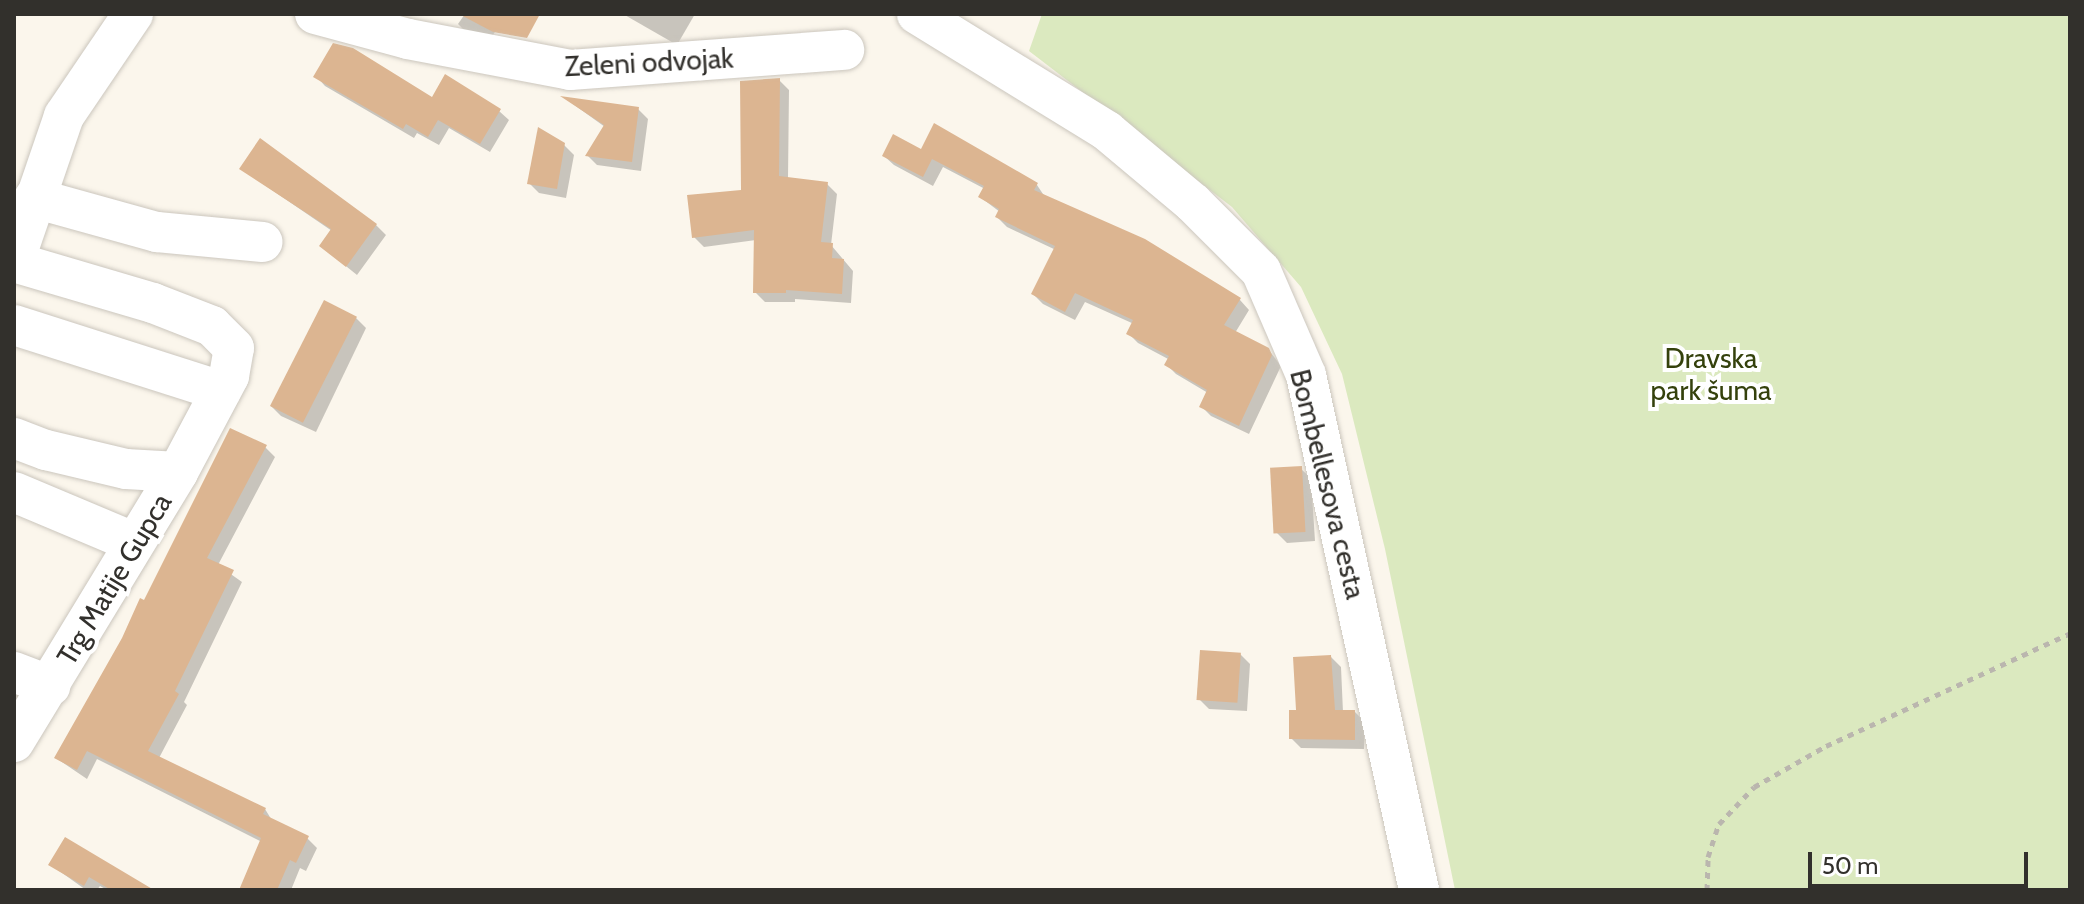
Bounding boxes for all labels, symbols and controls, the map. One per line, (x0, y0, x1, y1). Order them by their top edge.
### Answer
street label: Zeleni odvojak (564, 41, 734, 83)
park label: Dravska park šuma (1651, 341, 1771, 407)
street label: Bombellesova cesta (1283, 366, 1373, 602)
street label: Trg Matije Gupca (50, 487, 178, 671)
scale bar (1812, 836, 2032, 886)
text: 50 m (1822, 851, 1878, 880)

